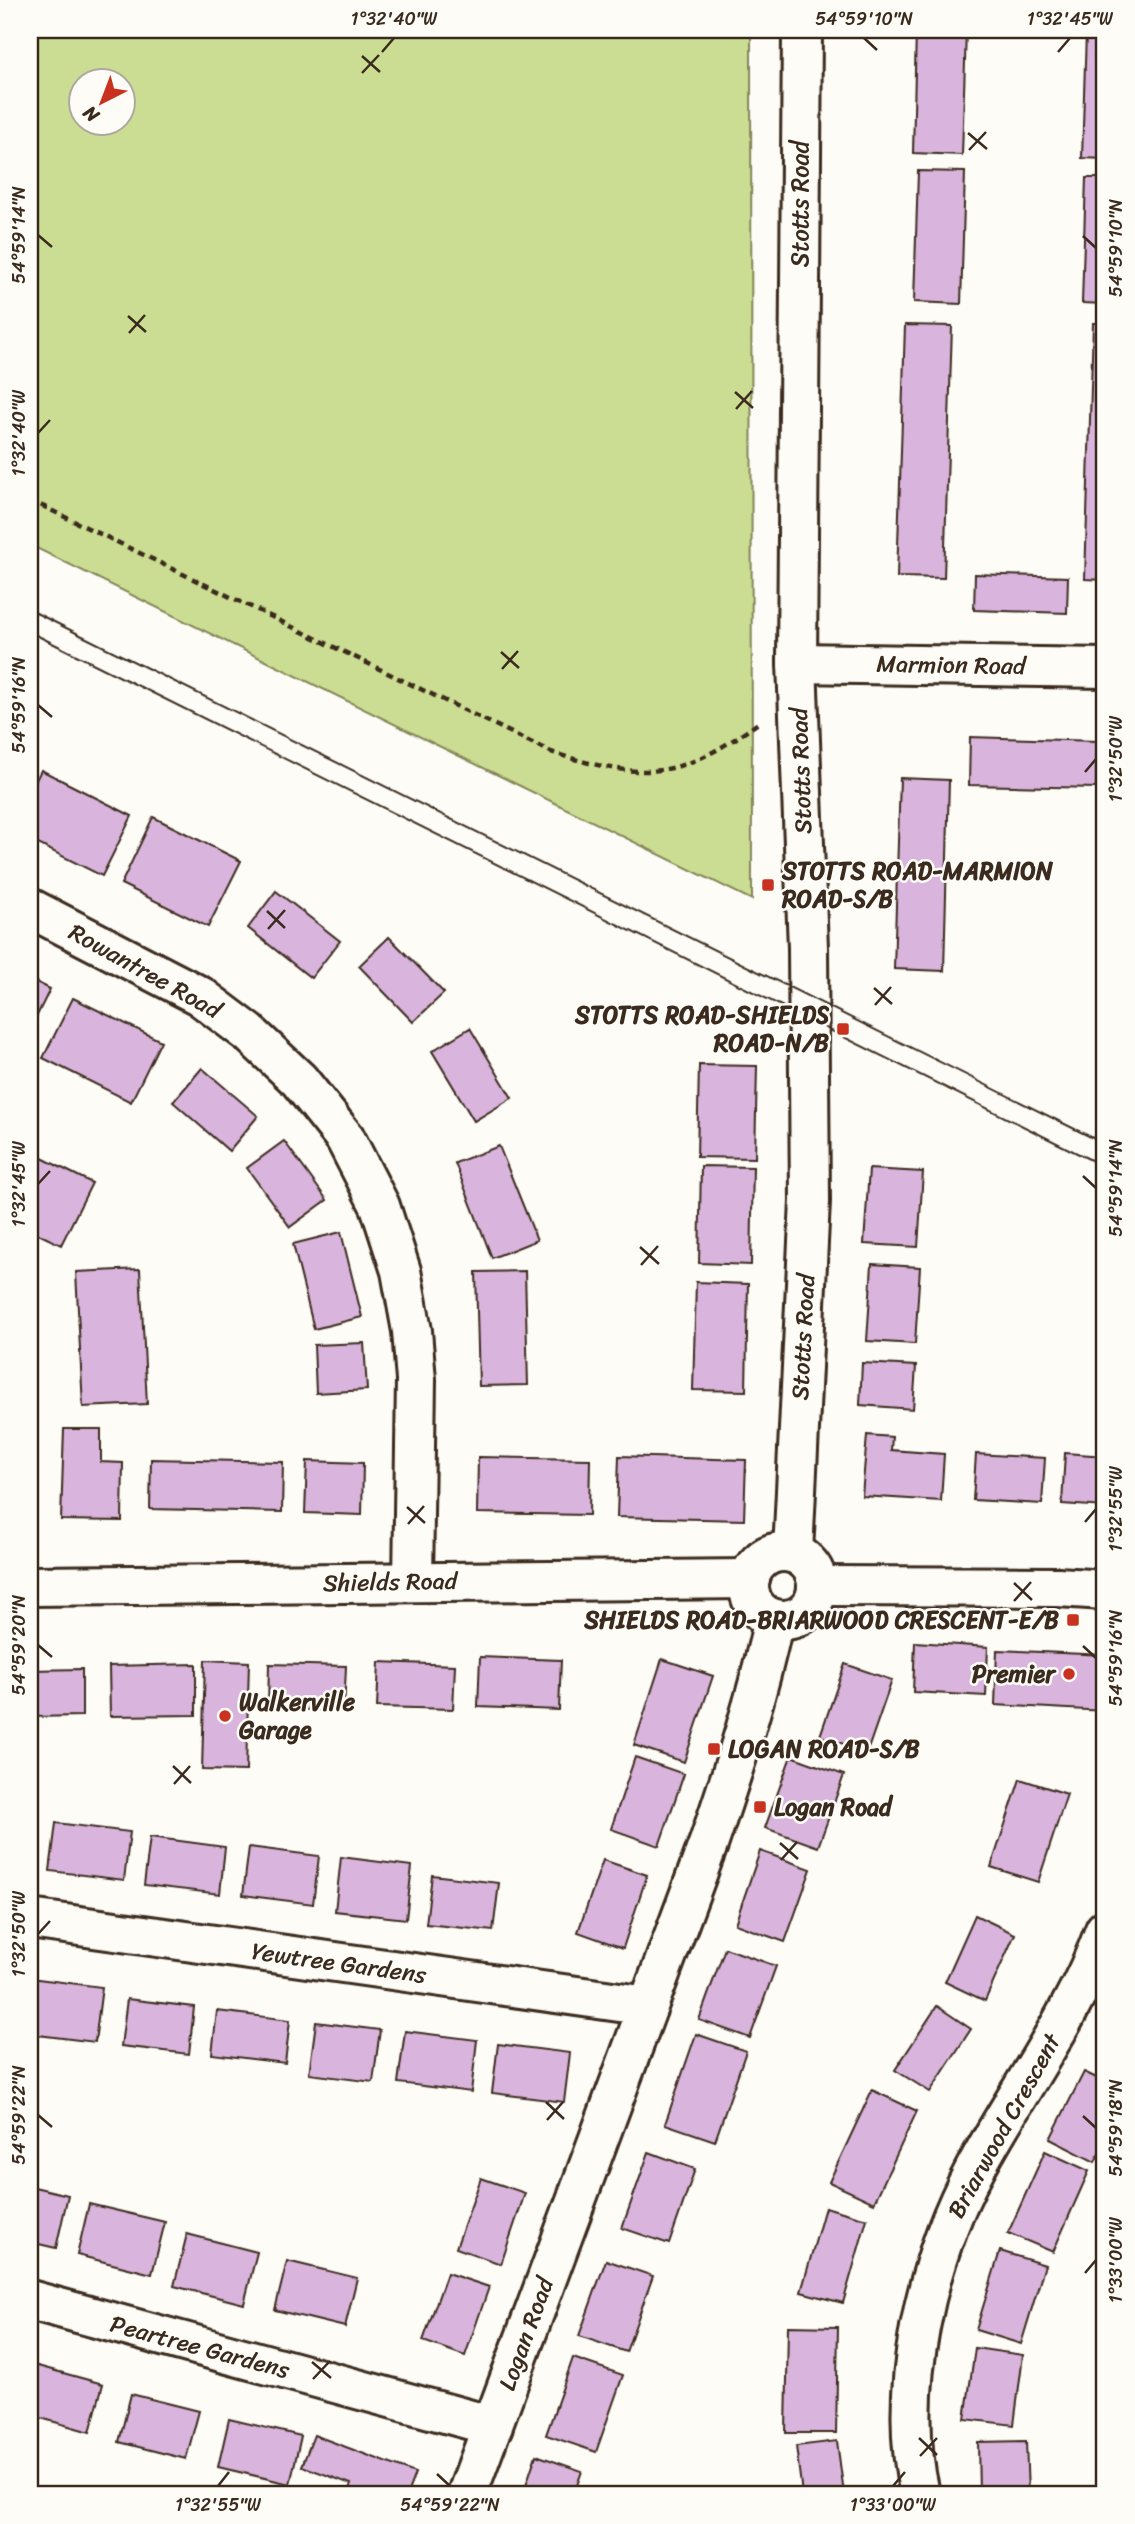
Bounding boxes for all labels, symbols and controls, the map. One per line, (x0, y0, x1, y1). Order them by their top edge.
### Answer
text: 1°32'40"W (351, 3, 438, 35)
text: 54°59'10"N (815, 3, 913, 35)
text: 1°32'45"W (1027, 3, 1114, 35)
north arrow (66, 66, 136, 136)
text: N (74, 97, 108, 132)
street label: Stotts Road (779, 139, 821, 267)
text: 54°59'14"N (3, 186, 35, 284)
text: 54°59'10"N (1100, 199, 1132, 297)
text: 1°32'40"W (3, 389, 35, 476)
street label: Marmion Road (876, 643, 1028, 687)
text: 54°59'16"N (3, 656, 35, 753)
street label: Stotts Road (778, 706, 824, 835)
text: 1°32'50"W (1100, 715, 1132, 802)
place label: STOTTS ROAD-MARMION ROAD-S/B (781, 850, 1054, 920)
marker: STOTTS ROAD-MARMION ROAD-S/B (760, 877, 776, 893)
street label: Rowantree Road (61, 912, 231, 1032)
place label: STOTTS ROAD-SHIELDS ROAD-N/B (574, 994, 829, 1064)
marker: STOTTS ROAD-SHIELDS ROAD-N/B (835, 1021, 851, 1037)
text: 54°59'14"N (1100, 1139, 1132, 1237)
text: 1°32'45"W (3, 1140, 35, 1227)
street label: Stotts Road (779, 1271, 827, 1401)
text: 1°32'55"W (1100, 1465, 1132, 1552)
street label: Shields Road (322, 1560, 459, 1604)
text: 54°59'20"N (3, 1594, 35, 1695)
place label: SHIELDS ROAD-BRIARWOOD CRESCENT-E/B (583, 1599, 1059, 1641)
text: 54°59'16"N (1100, 1609, 1132, 1706)
marker: SHIELDS ROAD-BRIARWOOD CRESCENT-E/B (1065, 1612, 1081, 1628)
place label: Premier (972, 1653, 1057, 1695)
marker: Premier (1061, 1666, 1077, 1682)
place label: Walkerville Garage (239, 1681, 356, 1751)
marker: Walkerville Garage (217, 1708, 233, 1724)
place label: LOGAN ROAD-S/B (728, 1728, 920, 1770)
marker: LOGAN ROAD-S/B (706, 1741, 722, 1757)
place label: Logan Road (774, 1786, 894, 1828)
marker: Logan Road (752, 1799, 768, 1815)
text: 1°32'50"W (3, 1890, 35, 1977)
street label: Yewtree Gardens (249, 1930, 430, 1996)
street label: Briarwood Crescent (936, 2024, 1073, 2226)
text: 54°59'22"N (3, 2065, 35, 2165)
text: 54°59'18"N (1100, 2079, 1132, 2177)
text: 1°33'00"W (1100, 2216, 1132, 2303)
street label: Logan Road (486, 2270, 566, 2397)
street label: Peartree Gardens (106, 2303, 295, 2391)
text: 1°32'55"W (175, 2489, 262, 2521)
text: 54°59'22"N (400, 2489, 500, 2521)
text: 1°33'00"W (850, 2489, 937, 2521)

